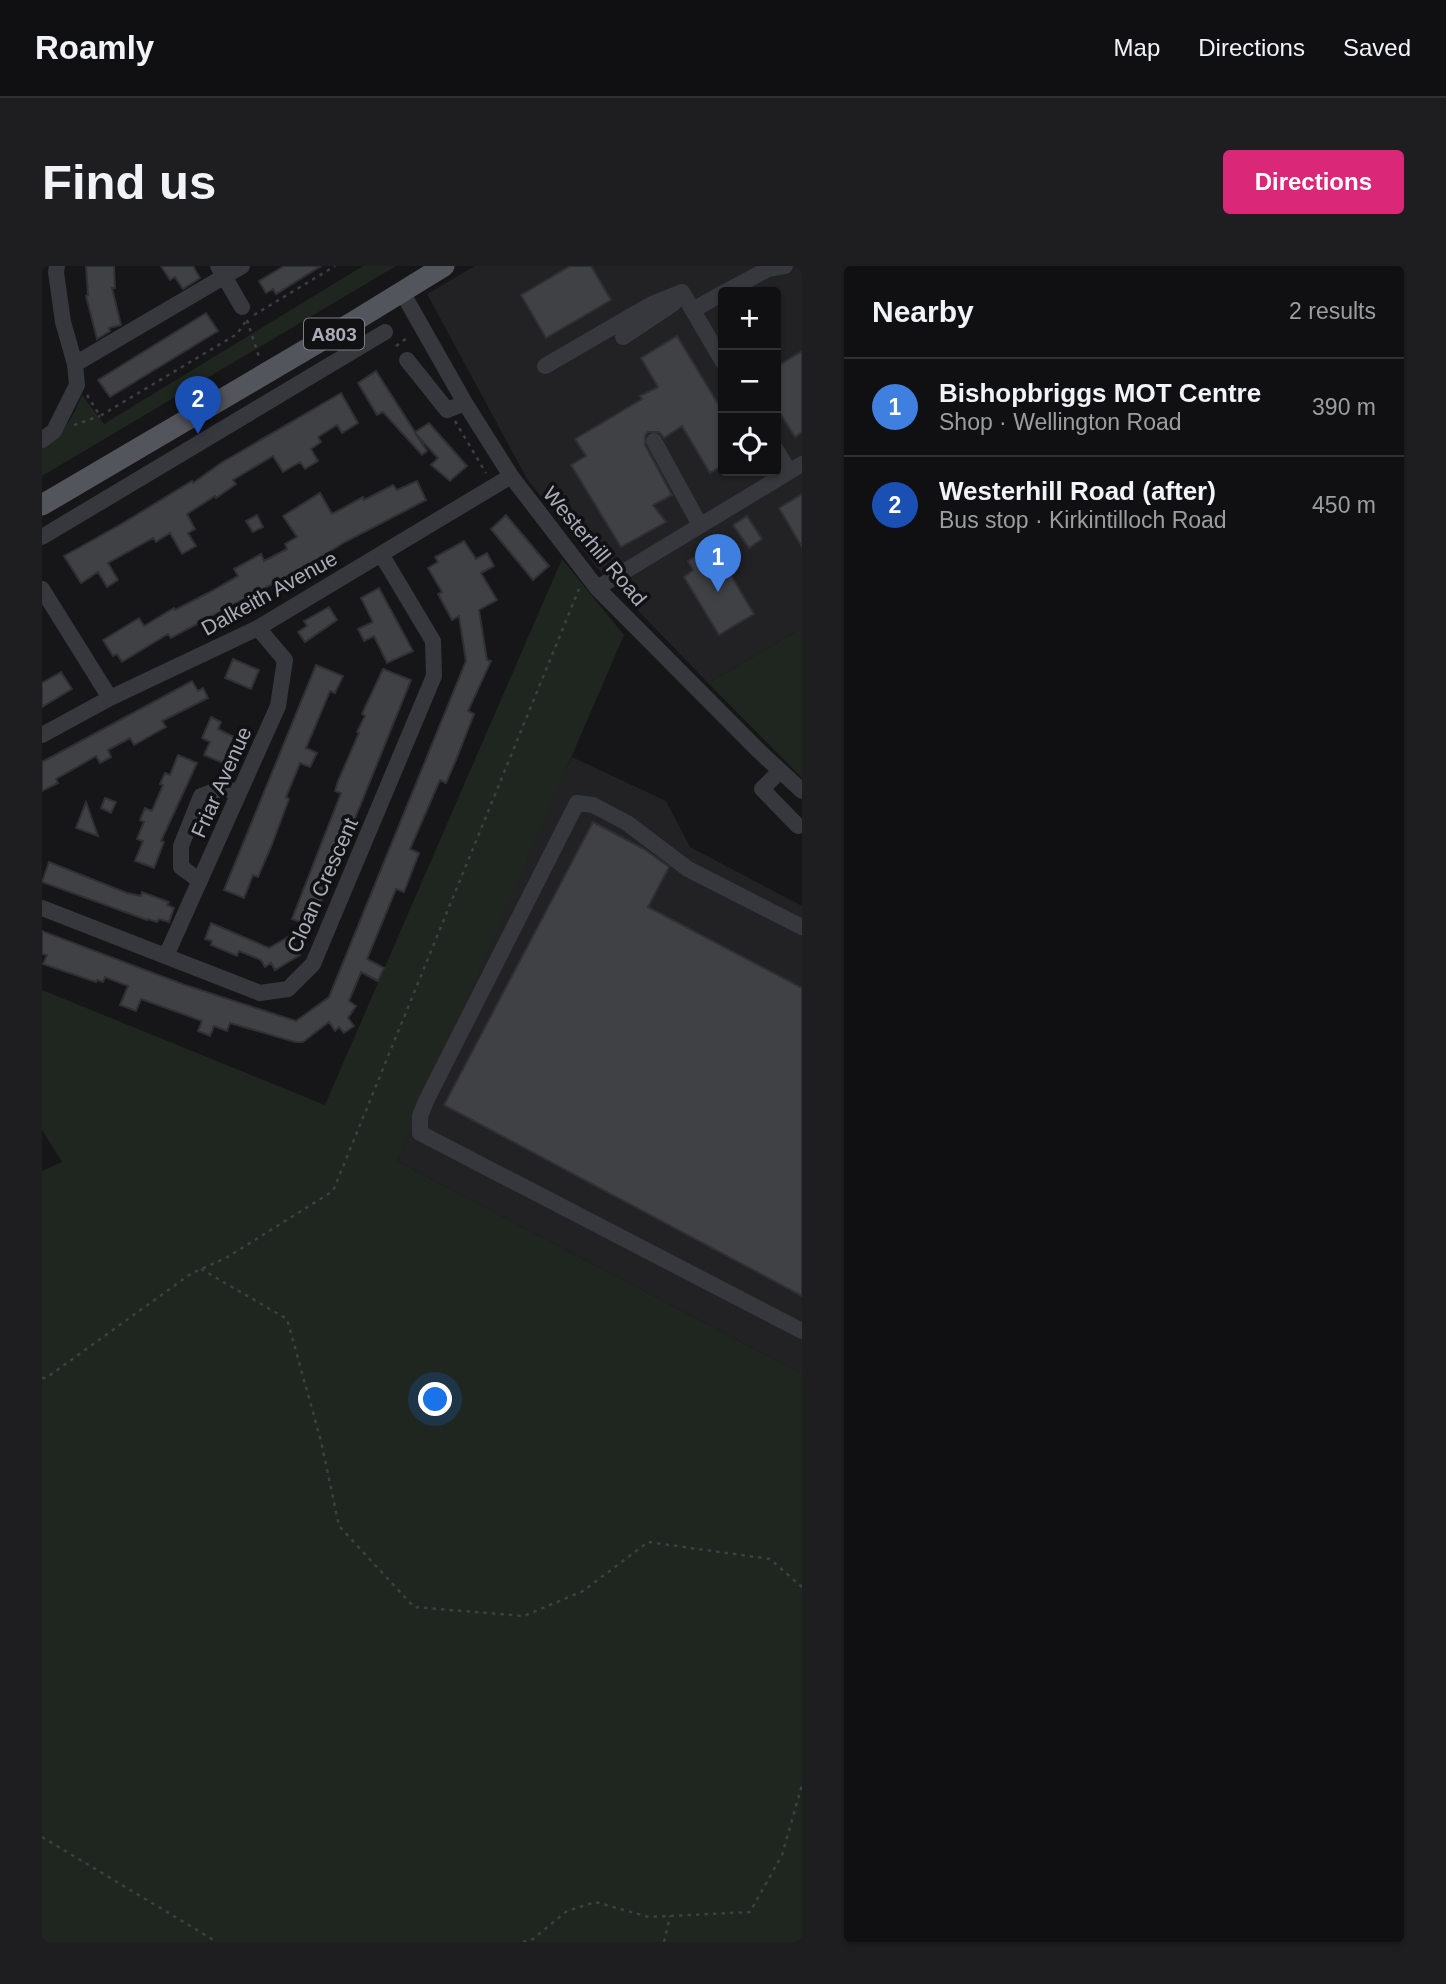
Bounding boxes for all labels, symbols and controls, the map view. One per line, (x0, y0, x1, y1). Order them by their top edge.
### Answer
text: Roamly (35, 29, 154, 66)
text: Map (1114, 34, 1160, 61)
text: Directions (1198, 34, 1305, 61)
text: Saved (1343, 34, 1411, 61)
button: Directions (1223, 150, 1404, 214)
text: Find us (42, 155, 216, 209)
map controls (718, 287, 781, 476)
button: + (718, 287, 781, 350)
text: Nearby (872, 295, 974, 328)
text: 2 results (1289, 298, 1376, 324)
road number: A803 (304, 318, 364, 349)
button: − (718, 350, 781, 413)
pin: 2 (175, 376, 221, 434)
text: Bishopbriggs MOT Centre (939, 378, 1261, 408)
text: 1 (889, 394, 901, 420)
text: 390 m (1312, 394, 1376, 420)
text: Shop · Wellington Road (939, 409, 1182, 435)
button: locate (718, 413, 781, 476)
text: Westerhill Road (after) (939, 476, 1216, 506)
street label: Westerhill Road (539, 482, 651, 610)
text: 2 (889, 492, 901, 518)
text: 450 m (1312, 492, 1376, 518)
text: Bus stop · Kirkintilloch Road (939, 507, 1227, 533)
pin: 1 (695, 534, 741, 592)
street label: Dalkeith Avenue (197, 546, 341, 640)
street label: Friar Avenue (186, 723, 256, 841)
street label: Cloan Crescent (282, 814, 362, 956)
your location (418, 1382, 452, 1416)

